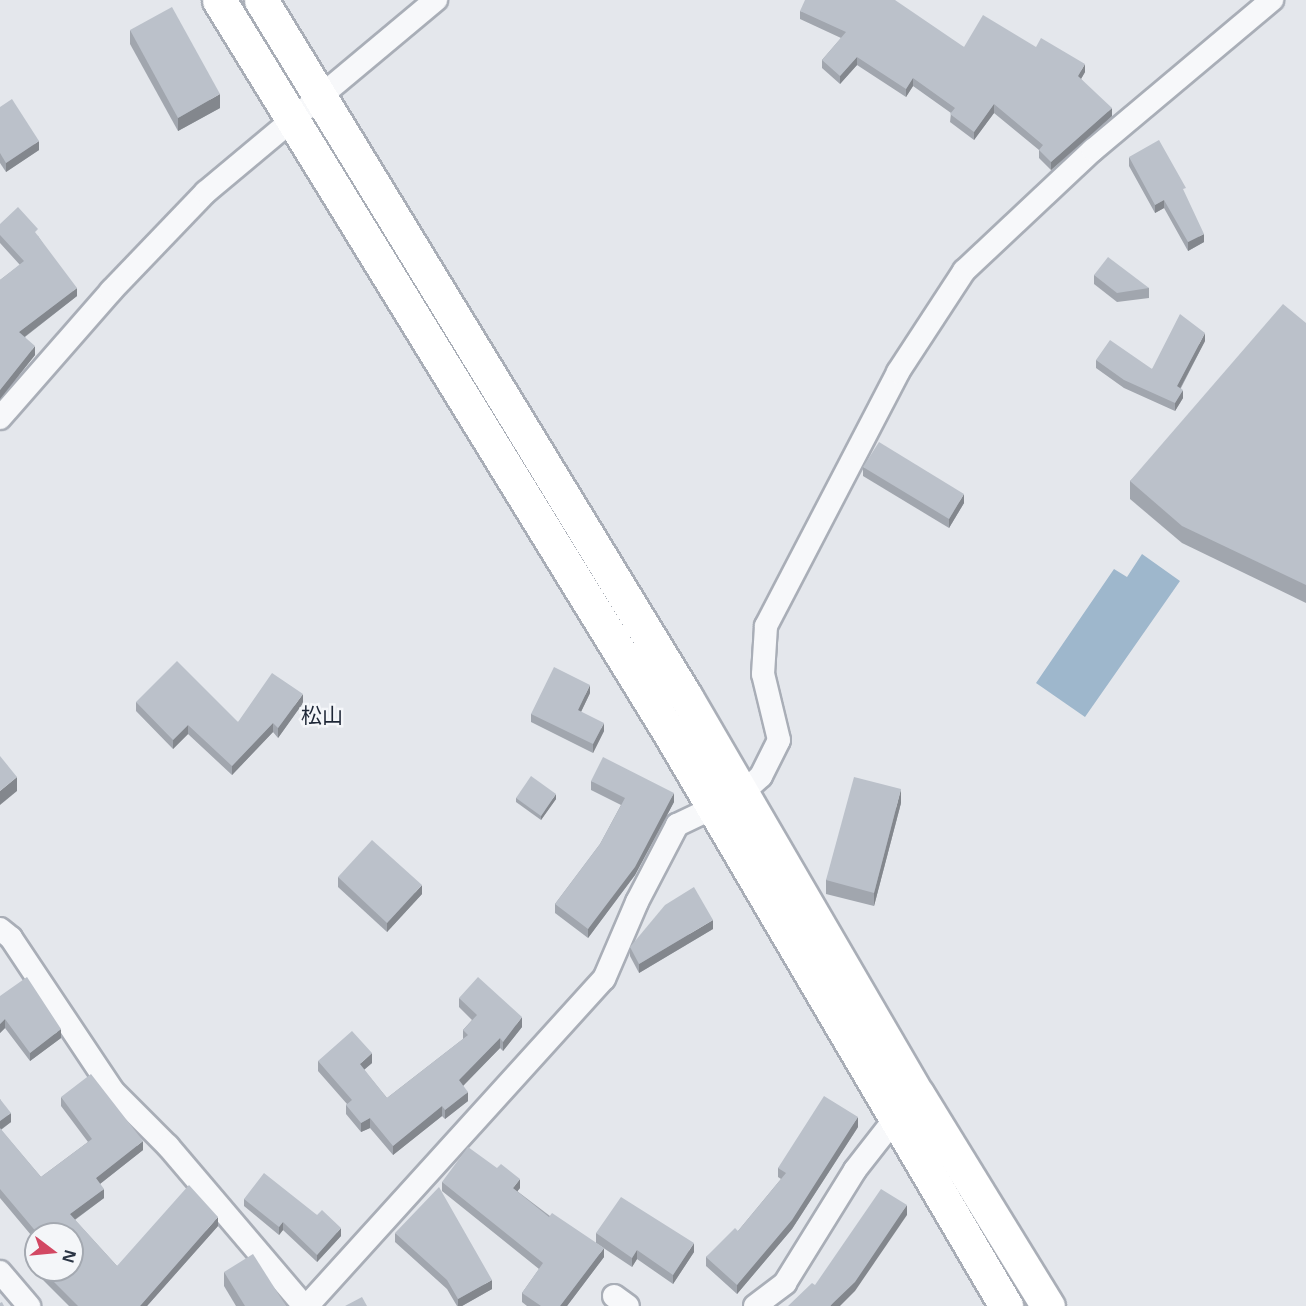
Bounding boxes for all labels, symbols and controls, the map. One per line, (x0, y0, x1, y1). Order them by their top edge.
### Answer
district label: 松山 (301, 702, 343, 728)
north arrow (24, 1222, 84, 1282)
text: N (57, 1247, 82, 1266)

